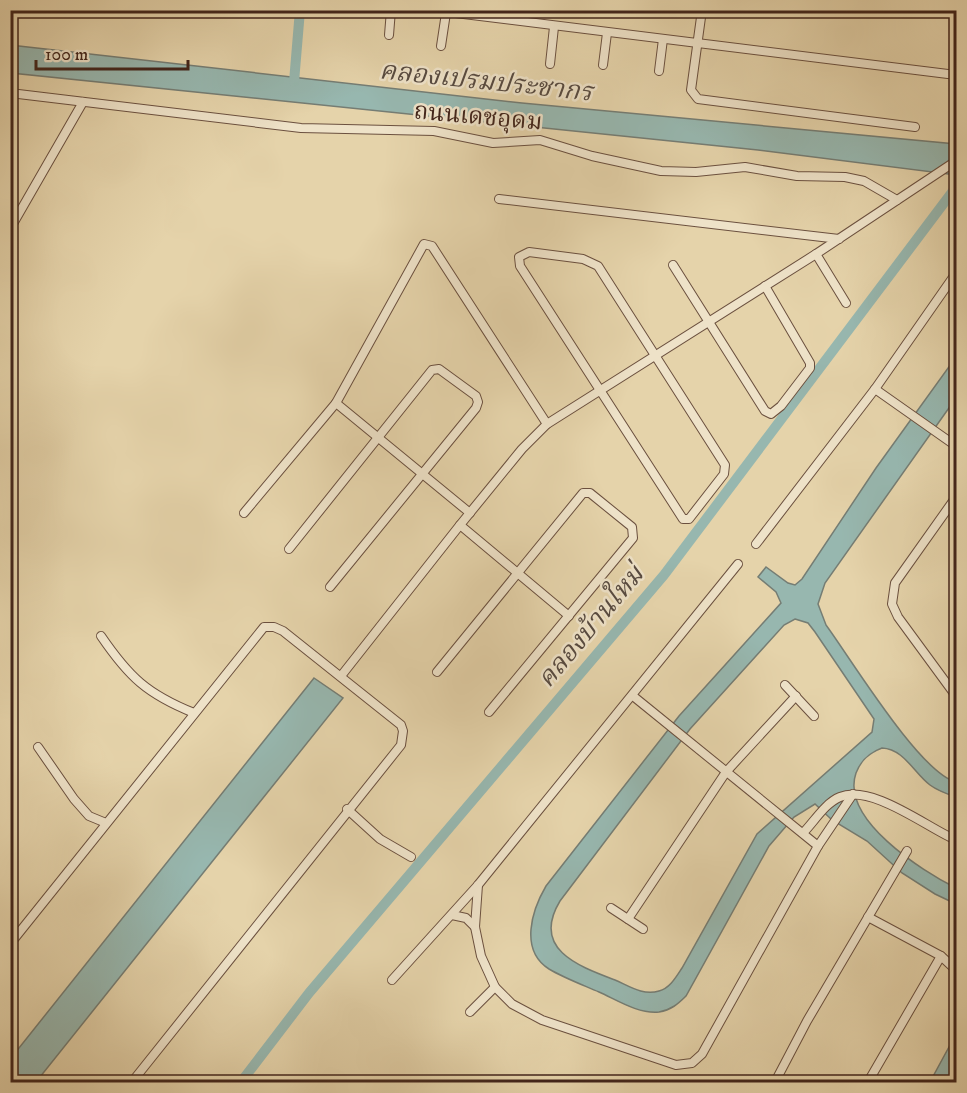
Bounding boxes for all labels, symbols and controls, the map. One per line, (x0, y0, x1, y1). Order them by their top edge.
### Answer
scale bar (36, 33, 188, 71)
text: 100 m (45, 44, 88, 66)
water label: คลองเปรมประชากร (378, 54, 597, 110)
street label: ถนนเดชอุดม (413, 96, 543, 138)
water label: คลองบ้านใหม่ (528, 554, 654, 695)

